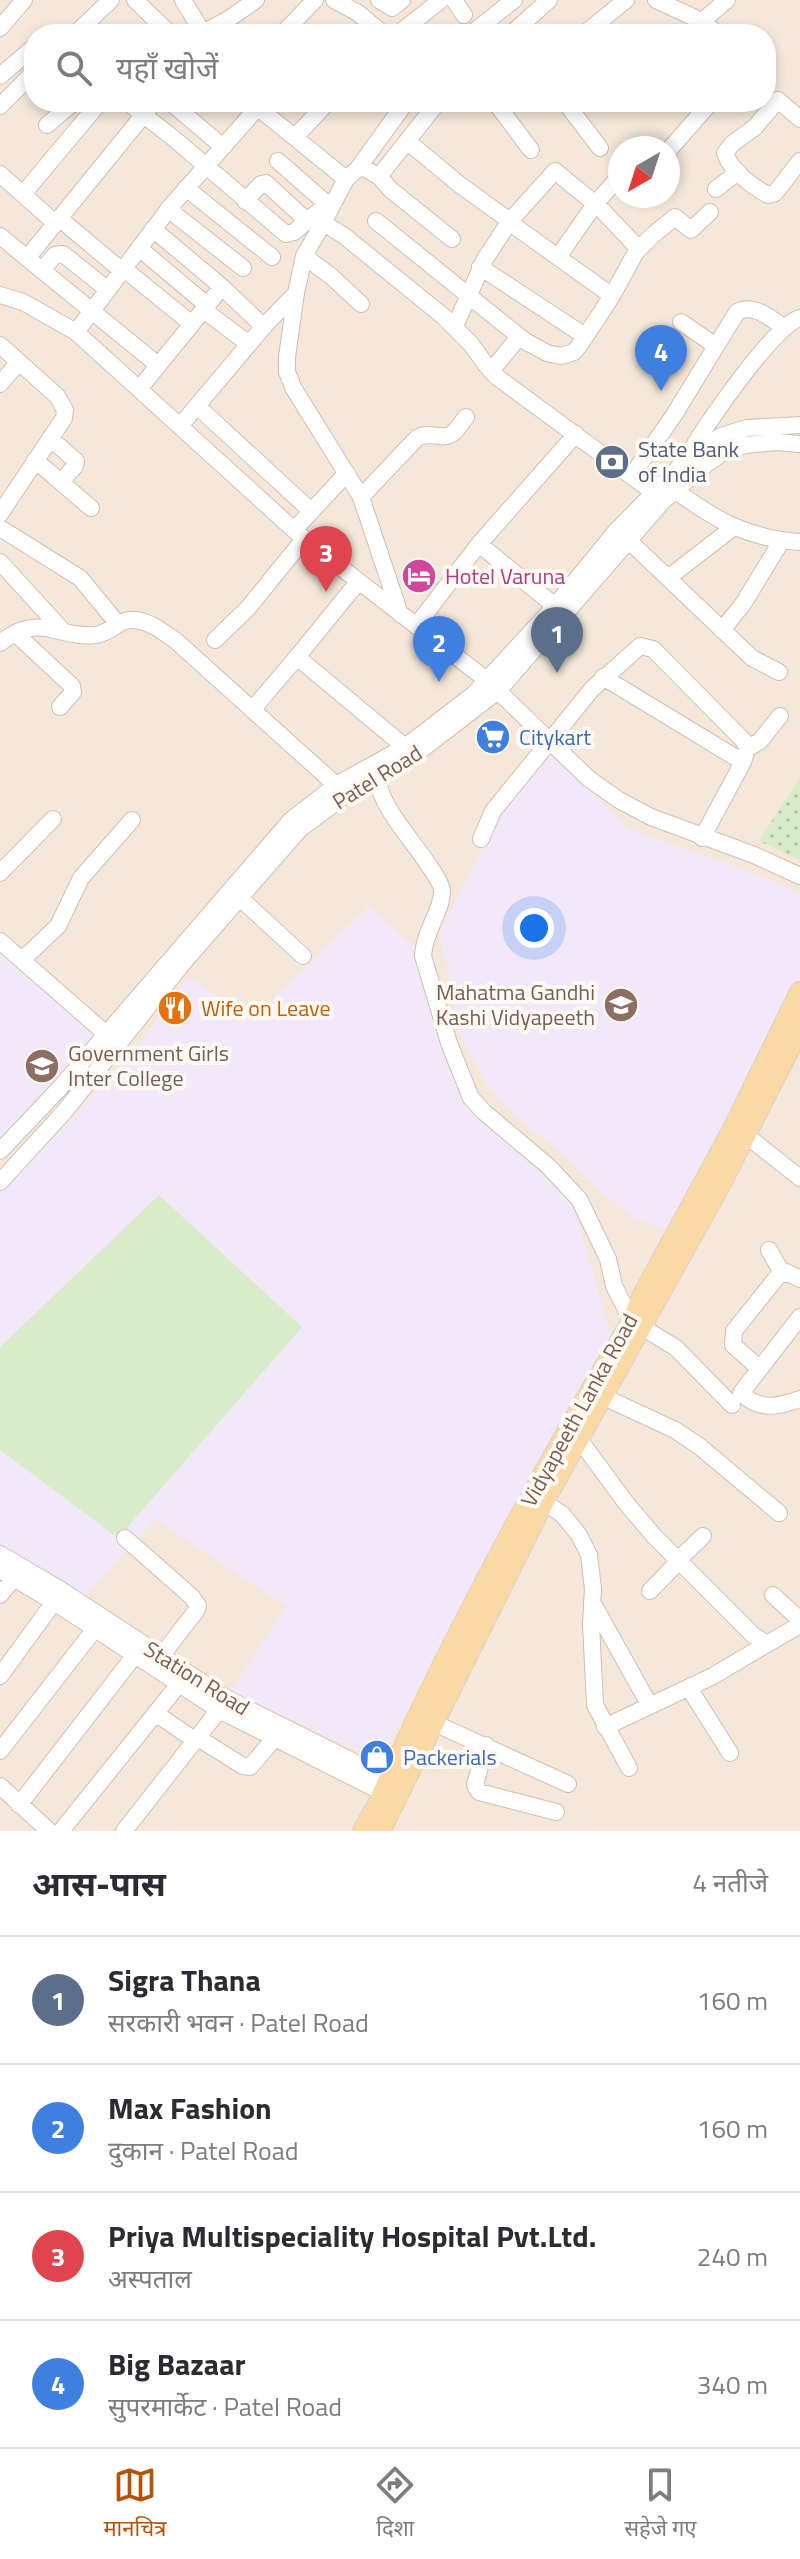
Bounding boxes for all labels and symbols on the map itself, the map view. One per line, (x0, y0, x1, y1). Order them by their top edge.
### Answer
north arrow (608, 136, 680, 208)
pin: 4 (635, 325, 687, 391)
place label: State Bank of India (638, 432, 740, 491)
bank icon: State Bank of India (593, 443, 631, 481)
pin: 3 (300, 526, 352, 592)
hotel icon: Hotel Varuna (400, 557, 438, 595)
place label: Hotel Varuna (445, 559, 565, 593)
pin: 1 (531, 607, 583, 673)
pin: 2 (413, 616, 465, 682)
supermarket icon: Citykart (474, 718, 512, 756)
place label: Citykart (519, 720, 591, 754)
street label: Patel Road (325, 736, 429, 818)
your location (514, 908, 554, 948)
place label: Mahatma Gandhi Kashi Vidyapeeth (436, 975, 595, 1034)
school or university icon: Mahatma Gandhi Kashi Vidyapeeth (602, 986, 640, 1024)
restaurant icon: Wife on Leave (156, 989, 194, 1027)
place label: Wife on Leave (201, 991, 331, 1025)
place label: Government Girls Inter College (68, 1036, 229, 1095)
school or university icon: Government Girls Inter College (23, 1047, 61, 1085)
street label: Vidyapeeth Lanka Road (512, 1307, 646, 1513)
street label: Station Road (138, 1632, 256, 1724)
shop icon: Packerials (358, 1738, 396, 1776)
place label: Packerials (403, 1740, 497, 1774)

